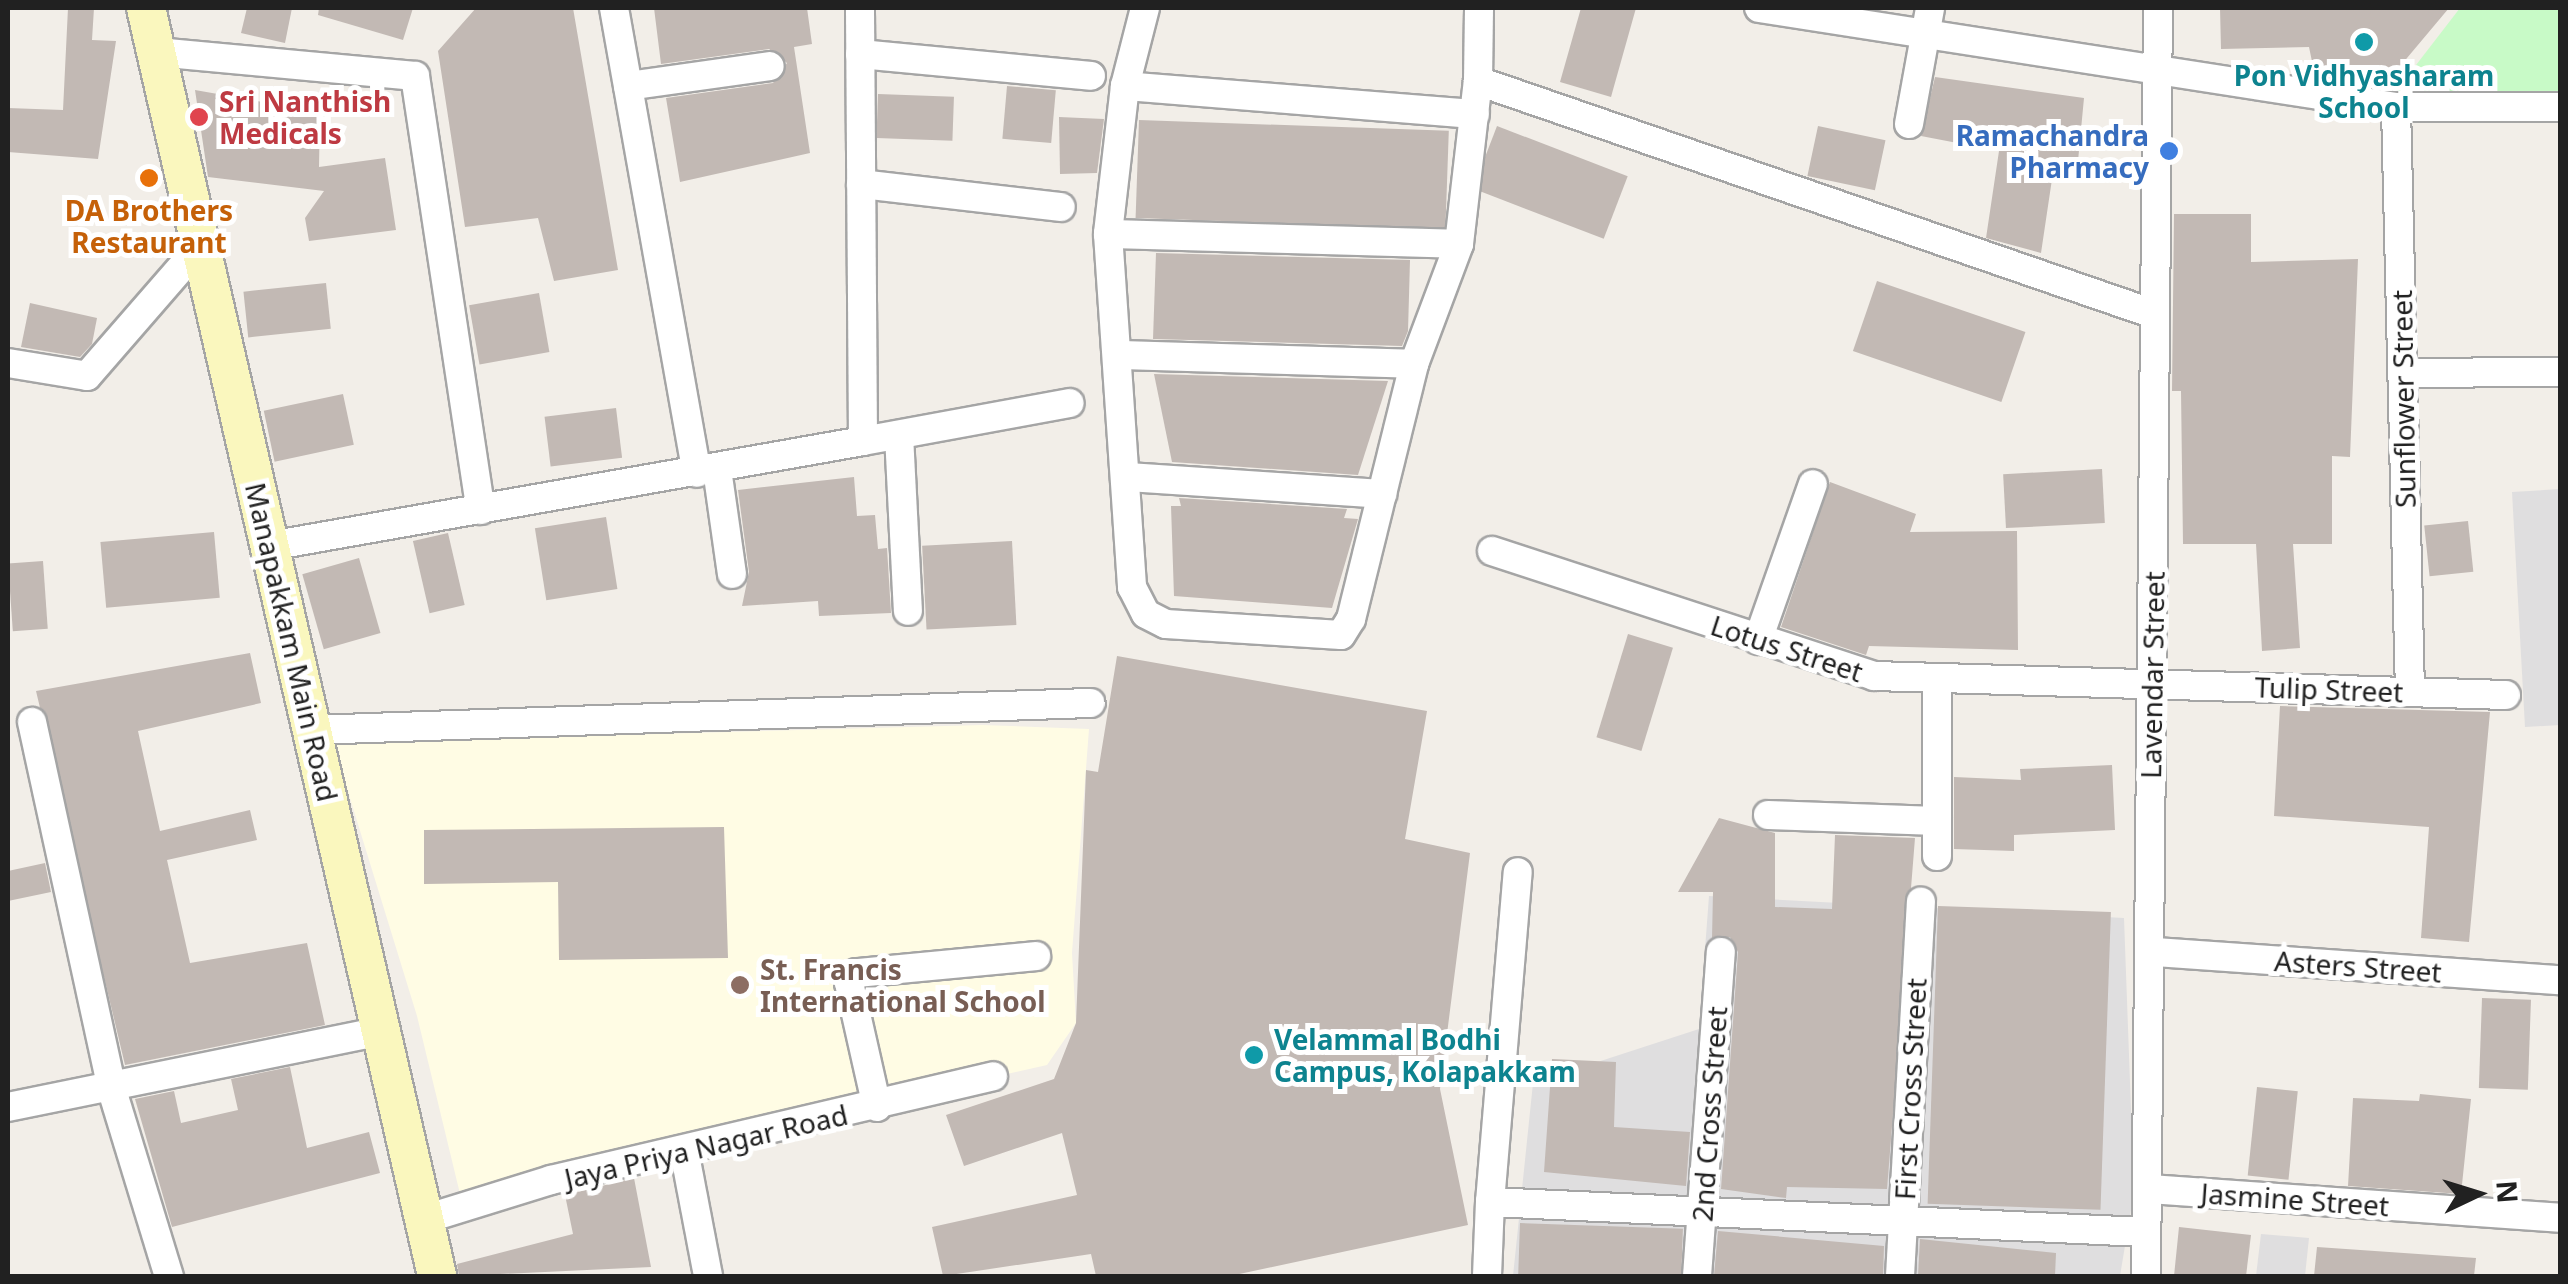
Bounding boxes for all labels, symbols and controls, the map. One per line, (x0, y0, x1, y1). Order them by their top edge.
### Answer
marker: Pon Vidhyasharam School (2353, 31, 2375, 53)
place label: Pon Vidhyasharam School (2234, 58, 2494, 124)
place label: Sri Nanthish Medicals (219, 84, 391, 150)
marker: Sri Nanthish Medicals (188, 106, 210, 128)
place label: Ramachandra Pharmacy (1956, 118, 2149, 184)
marker: Ramachandra Pharmacy (2158, 140, 2180, 162)
marker: DA Brothers Restaurant (138, 167, 160, 189)
place label: DA Brothers Restaurant (65, 193, 233, 259)
street label: Sunflower Street (2384, 290, 2422, 508)
street label: Manapakkam Main Road (239, 479, 345, 805)
street label: Lavendar Street (2133, 571, 2171, 779)
street label: Lotus Street (1707, 608, 1867, 688)
street label: Tulip Street (2254, 670, 2404, 708)
street label: Asters Street (2273, 943, 2443, 989)
place label: St. Francis International School (760, 952, 1045, 1018)
marker: St. Francis International School (729, 974, 751, 996)
street label: First Cross Street (1887, 977, 1933, 1201)
street label: 2nd Cross Street (1685, 1005, 1733, 1223)
place label: Velammal Bodhi Campus, Kolapakkam (1274, 1022, 1576, 1088)
marker: Velammal Bodhi Campus, Kolapakkam (1243, 1044, 1265, 1066)
street label: Jaya Priya Nagar Road (561, 1097, 851, 1195)
north arrow (2428, 1144, 2528, 1244)
street label: Jasmine Street (2200, 1176, 2390, 1222)
text: N (2488, 1179, 2528, 1205)

